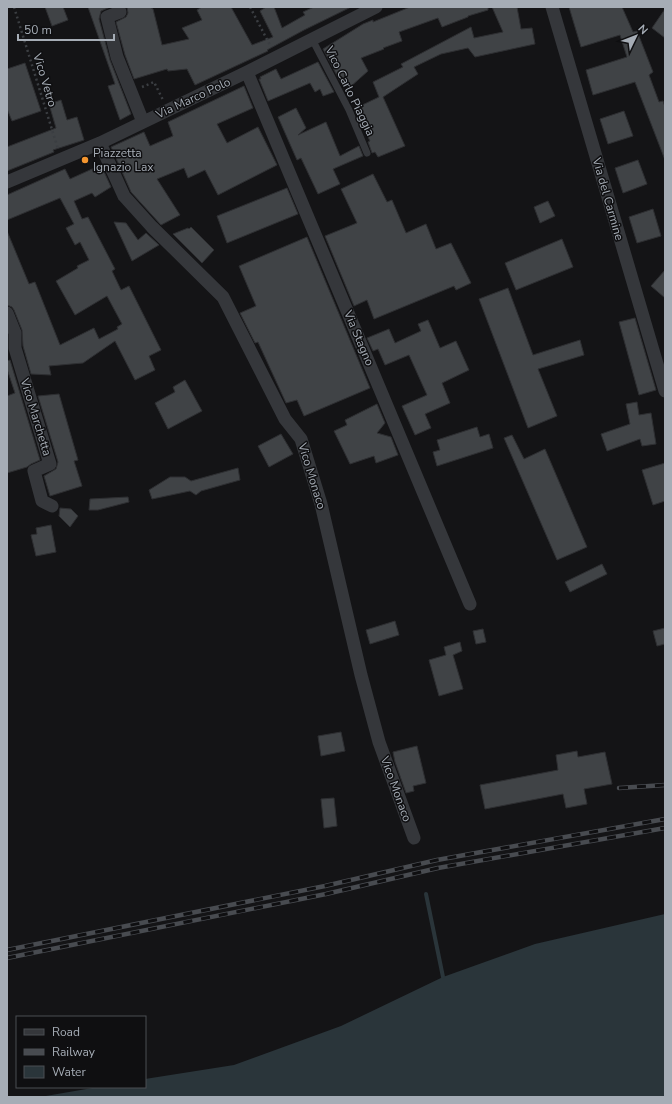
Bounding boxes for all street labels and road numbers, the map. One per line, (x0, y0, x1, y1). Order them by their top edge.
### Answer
street label: Vico Carlo Piaggia (321, 43, 379, 139)
street label: Vico Vetro (29, 50, 61, 109)
street label: Via Marco Polo (152, 74, 233, 123)
street label: Via del Carmine (588, 155, 627, 242)
street label: Via Stagno (340, 307, 378, 369)
street label: Vico Marchetta (16, 375, 55, 458)
street label: Vico Monaco (294, 440, 330, 511)
street label: Vico Monaco (376, 753, 415, 824)

